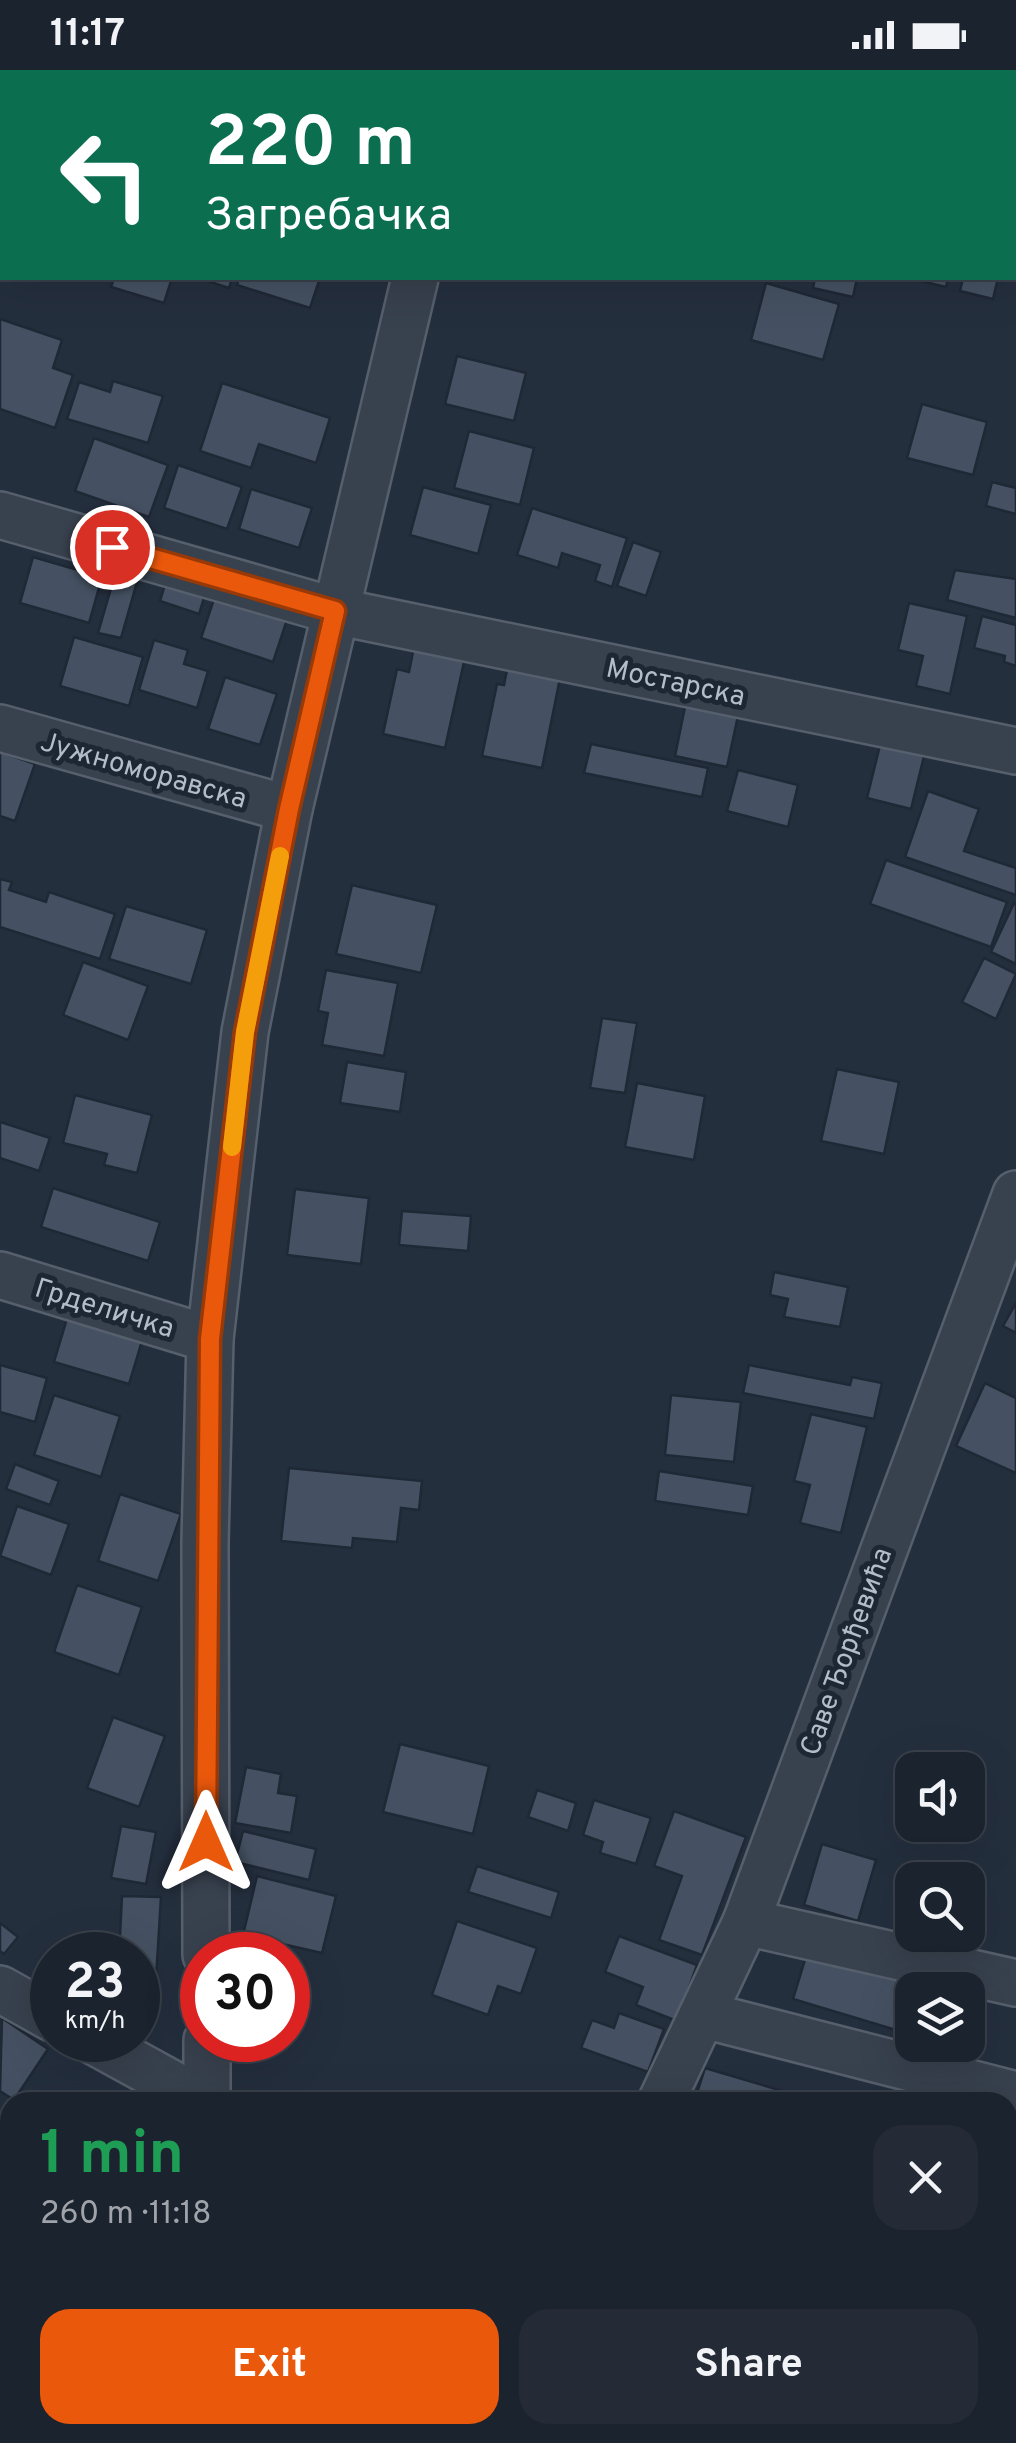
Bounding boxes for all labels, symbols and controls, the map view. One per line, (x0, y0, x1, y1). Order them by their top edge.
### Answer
text: 11:17 (50, 11, 125, 60)
text: 220 m (205, 102, 415, 191)
icon: left (40, 110, 170, 240)
text: Загребачка (205, 189, 452, 246)
pin (70, 505, 155, 590)
icon: arrive (85, 520, 140, 575)
street label: Мостарска (603, 652, 748, 716)
street label: Јужноморавска (36, 725, 250, 819)
street label: Грделичка (30, 1272, 178, 1348)
street label: Саве Ђорђевића (793, 1543, 902, 1761)
map controls (895, 1752, 985, 2062)
button: sound (895, 1752, 985, 1842)
position arrow (154, 1790, 258, 1894)
button: search (895, 1862, 985, 1952)
speed limit sign: 30 (180, 1932, 310, 2062)
text: 23 (65, 1953, 125, 2016)
button: layers (895, 1972, 985, 2062)
text: km/h (65, 2006, 125, 2038)
text: 1 min (40, 2119, 184, 2195)
button: close (873, 2125, 978, 2230)
text: 260 m · 11:18 (40, 2195, 211, 2235)
button: Exit (40, 2309, 499, 2424)
button: Share (519, 2309, 978, 2424)

